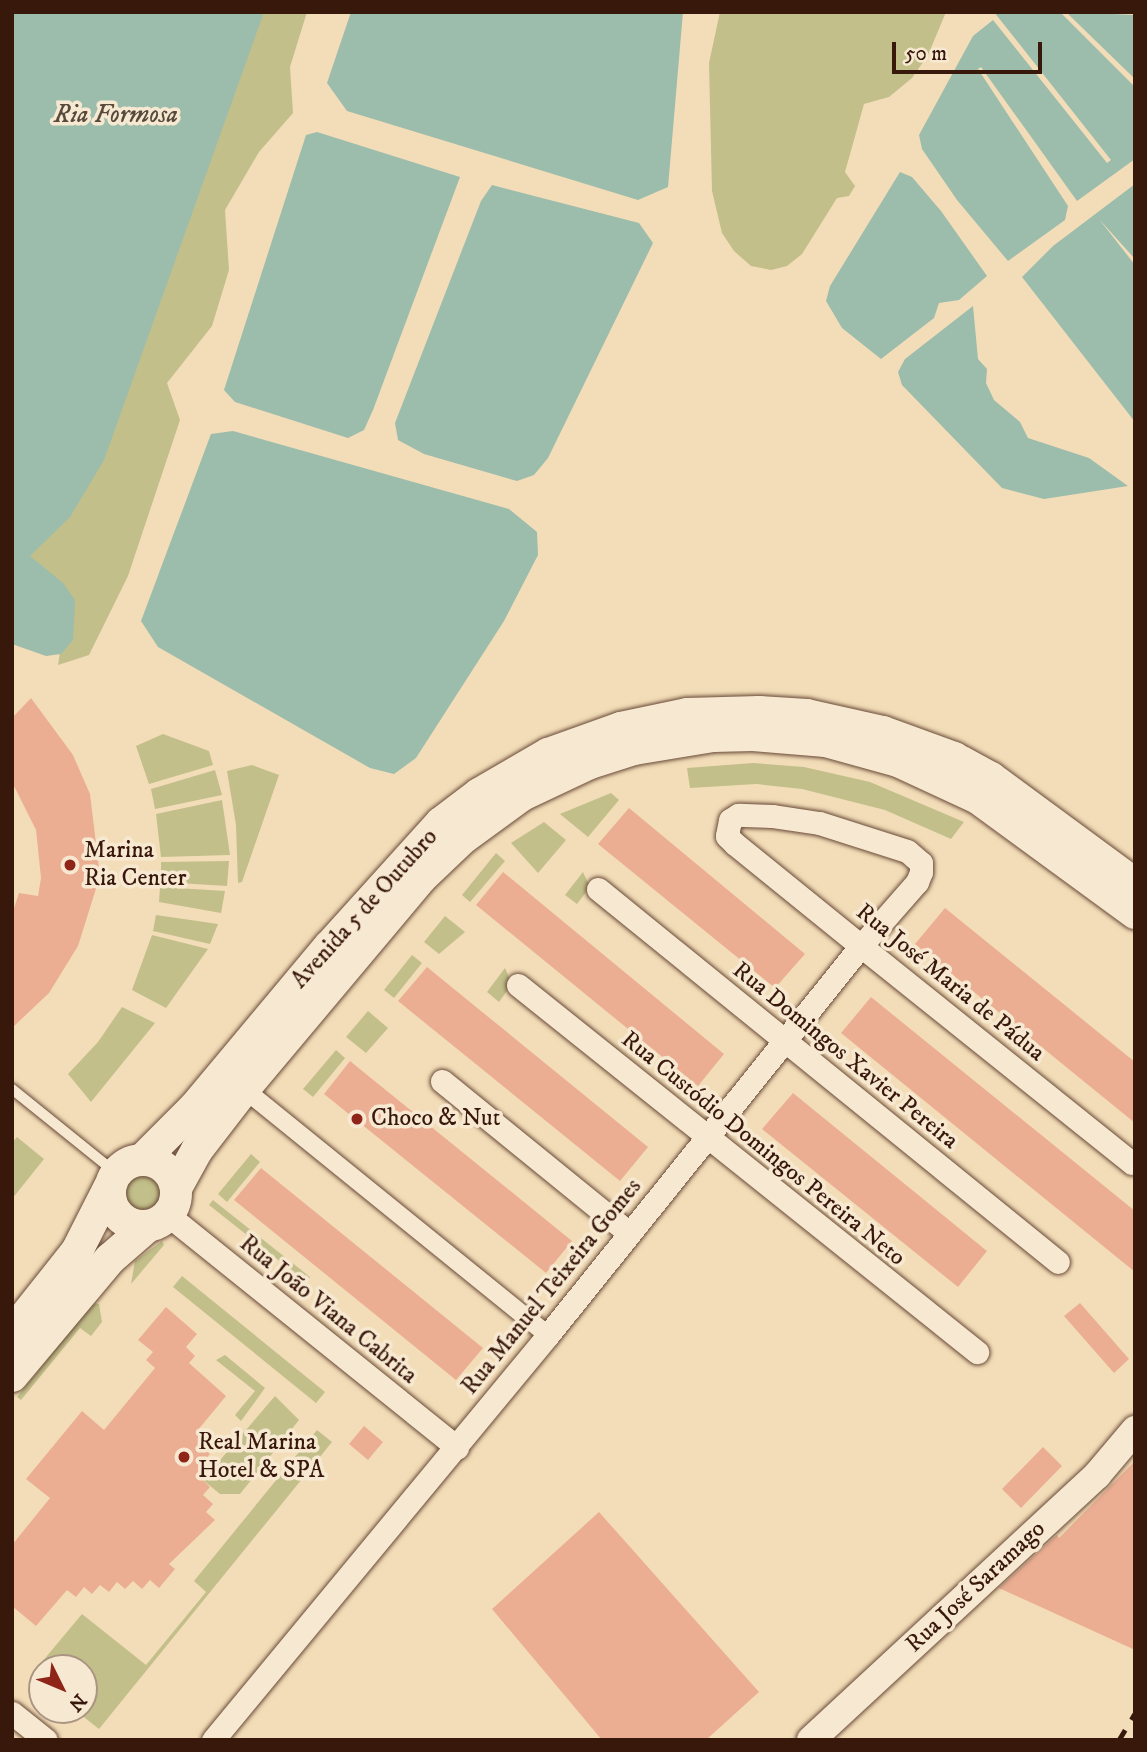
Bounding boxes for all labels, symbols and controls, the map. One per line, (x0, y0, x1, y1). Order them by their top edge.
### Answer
scale bar (895, 28, 1046, 72)
text: 50 m (905, 41, 947, 67)
water label: Ria Formosa (54, 99, 178, 131)
street label: Avenida 5 de Outubro (286, 823, 444, 995)
place label: Marina Ria Center (84, 837, 186, 893)
marker: Marina Ria Center (62, 857, 78, 873)
street label: Rua José Maria de Pádua (850, 898, 1050, 1068)
street label: Rua Domingos Xavier Pereira (726, 956, 964, 1156)
street label: Rua Custódio Domingos Pereira Neto (615, 1025, 911, 1273)
place label: Choco & Nut (371, 1105, 500, 1133)
marker: Choco & Nut (349, 1111, 365, 1127)
street label: Rua Manuel Teixeira Gomes (456, 1173, 648, 1401)
street label: Rua João Viana Cabrita (233, 1230, 423, 1390)
place label: Real Marina Hotel & SPA (198, 1429, 324, 1485)
marker: Real Marina Hotel & SPA (176, 1449, 192, 1465)
street label: Rua José Saramago (900, 1515, 1052, 1659)
north arrow (28, 1654, 98, 1724)
text: N (64, 1689, 91, 1716)

